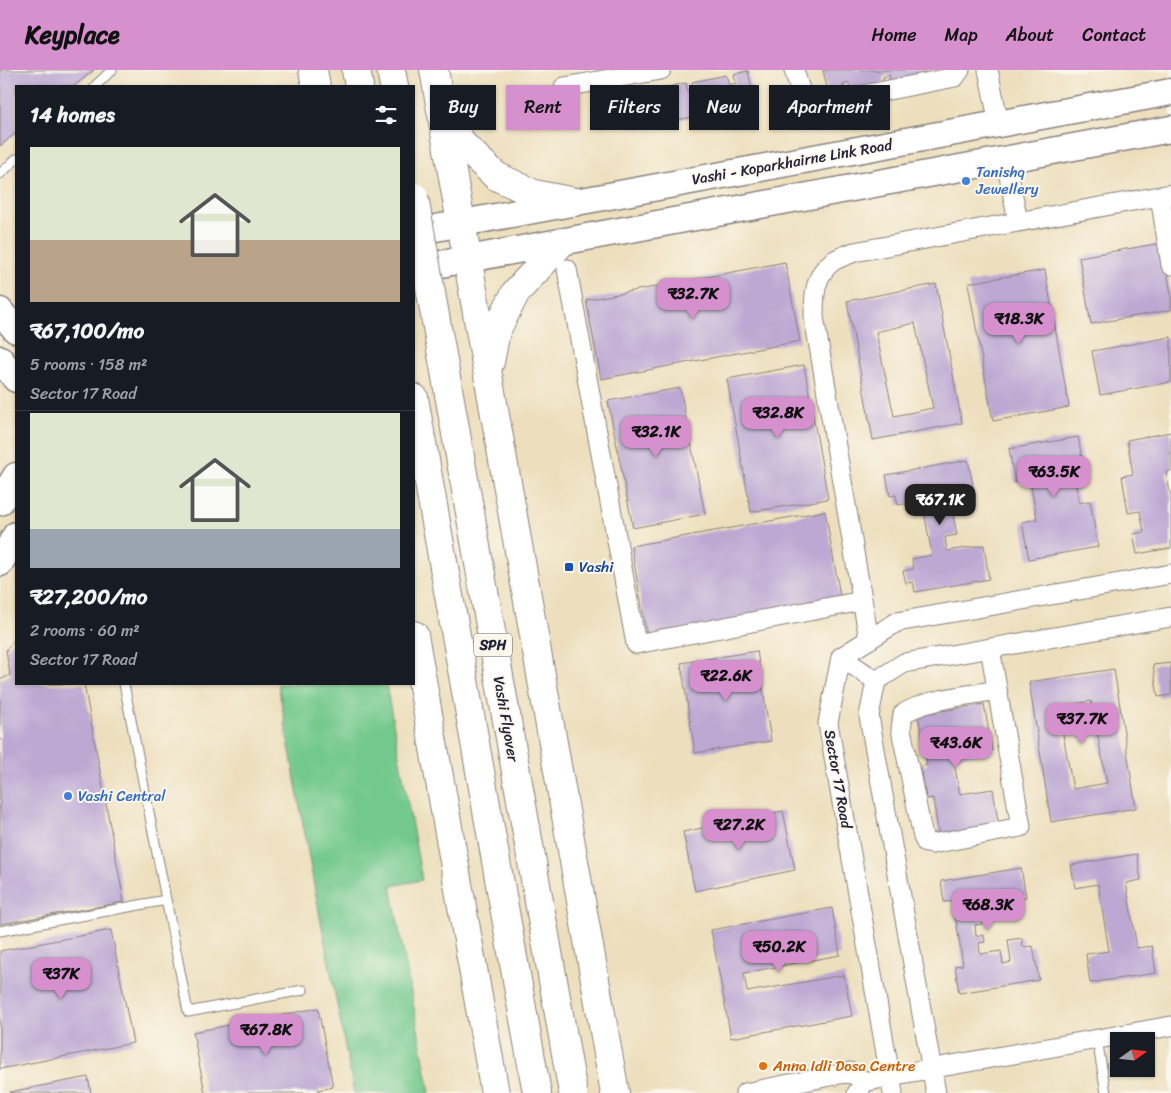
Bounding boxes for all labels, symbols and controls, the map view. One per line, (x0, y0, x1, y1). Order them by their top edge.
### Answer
text: Keyplace (25, 14, 120, 56)
text: Home (872, 19, 917, 51)
text: Map (945, 19, 978, 51)
text: About (1006, 19, 1054, 51)
text: Contact (1082, 19, 1146, 51)
chip: Buy (430, 85, 496, 130)
chip: Rent (506, 85, 580, 130)
chip: Filters (590, 85, 679, 130)
chip: New (689, 85, 759, 130)
chip: Apartment (769, 85, 890, 130)
text: 14 homes (30, 96, 115, 134)
icon: filters (372, 101, 400, 129)
street label: Vashi - Koparkhairne Link Road (690, 131, 895, 192)
place label: Tanishq Jewellery (975, 159, 1039, 202)
marker: Tanishq Jewellery (960, 175, 972, 187)
icon: home (170, 180, 260, 270)
pin: ₹32.7K (652, 278, 734, 320)
text: ₹32.7K (668, 279, 718, 308)
pin: ₹18.3K (978, 302, 1060, 345)
text: ₹18.3K (995, 304, 1043, 333)
text: ₹67,100/mo (30, 312, 144, 350)
text: 5 rooms · 158 m² (30, 350, 147, 379)
text: Sector 17 Road (30, 379, 137, 408)
pin: ₹32.8K (737, 396, 819, 439)
text: ₹32.8K (752, 398, 804, 427)
pin: ₹32.1K (615, 416, 697, 458)
text: ₹32.1K (632, 417, 680, 446)
icon: home (170, 445, 260, 535)
pin: ₹63.5K (1013, 456, 1095, 498)
text: ₹63.5K (1028, 457, 1080, 486)
pin: ₹67.1K (899, 484, 981, 526)
text: ₹67.1K (916, 485, 964, 514)
place label: Vashi (579, 554, 614, 580)
marker: Vashi (563, 561, 575, 573)
text: ₹27,200/mo (30, 578, 147, 616)
text: 2 rooms · 60 m² (30, 616, 140, 645)
road number: SPH (474, 634, 512, 656)
text: Sector 17 Road (30, 645, 137, 674)
pin: ₹22.6K (685, 660, 767, 702)
text: ₹22.6K (700, 661, 752, 690)
street label: Vashi Flyover (486, 674, 526, 765)
pin: ₹37.7K (1041, 702, 1123, 745)
text: ₹37.7K (1057, 704, 1107, 733)
pin: ₹43.6K (915, 726, 997, 769)
street label: Sector 17 Road (817, 728, 860, 832)
text: ₹43.6K (930, 728, 982, 757)
place label: Vashi Central (78, 783, 166, 809)
marker: Vashi Central (62, 790, 74, 802)
pin: ₹27.2K (698, 808, 780, 851)
text: ₹27.2K (713, 810, 765, 839)
pin: ₹68.3K (947, 888, 1029, 931)
text: ₹68.3K (962, 890, 1014, 919)
pin: ₹50.2K (738, 930, 820, 973)
text: ₹50.2K (753, 932, 805, 961)
pin: ₹37K (31, 958, 91, 1000)
text: ₹37K (43, 959, 79, 988)
pin: ₹67.8K (225, 1014, 307, 1056)
text: ₹67.8K (240, 1015, 292, 1044)
north arrow (1110, 1032, 1155, 1078)
map controls (1110, 1032, 1155, 1077)
place label: Anna Idli Dosa Centre (772, 1053, 915, 1079)
marker: Anna Idli Dosa Centre (757, 1060, 769, 1072)

